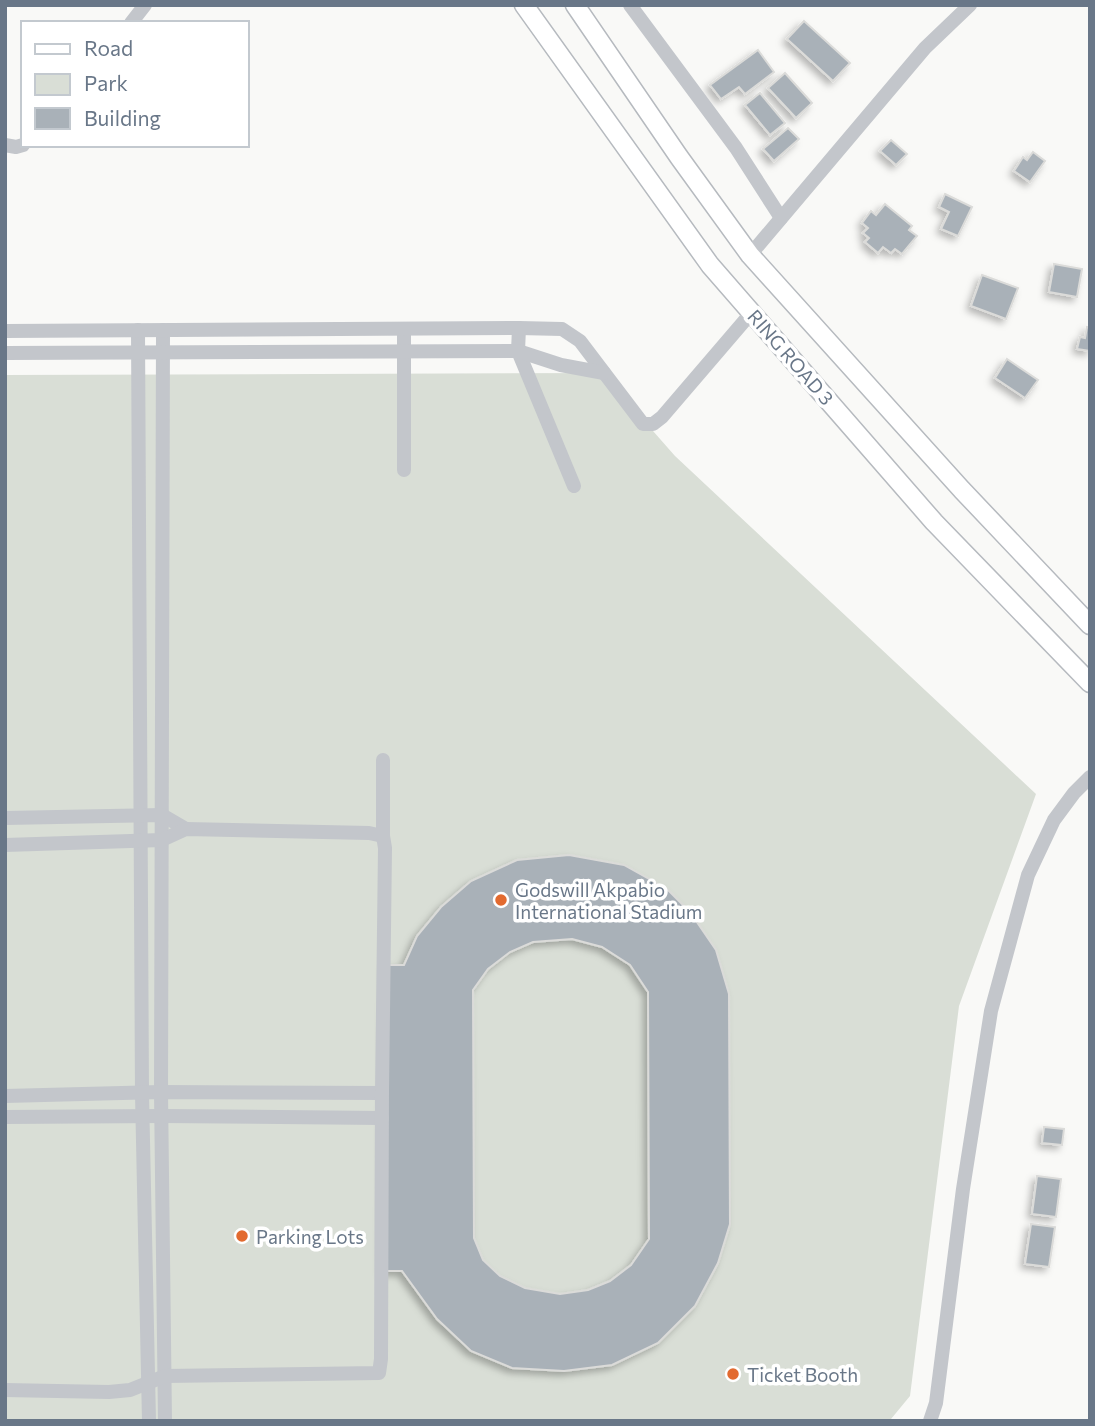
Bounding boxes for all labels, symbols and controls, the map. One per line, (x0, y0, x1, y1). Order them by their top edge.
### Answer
legend (21, 21, 248, 147)
text: Road (84, 35, 133, 60)
text: Park (84, 70, 128, 95)
text: Building (84, 105, 161, 130)
street label: RING ROAD 3 (743, 305, 839, 409)
place label: Godswill Akpabio International Stadium (515, 878, 702, 923)
marker: Godswill Akpabio International Stadium (493, 892, 509, 908)
place label: Parking Lots (256, 1225, 364, 1248)
marker: Parking Lots (234, 1228, 250, 1244)
place label: Ticket Booth (747, 1363, 858, 1386)
marker: Ticket Booth (725, 1366, 741, 1382)

